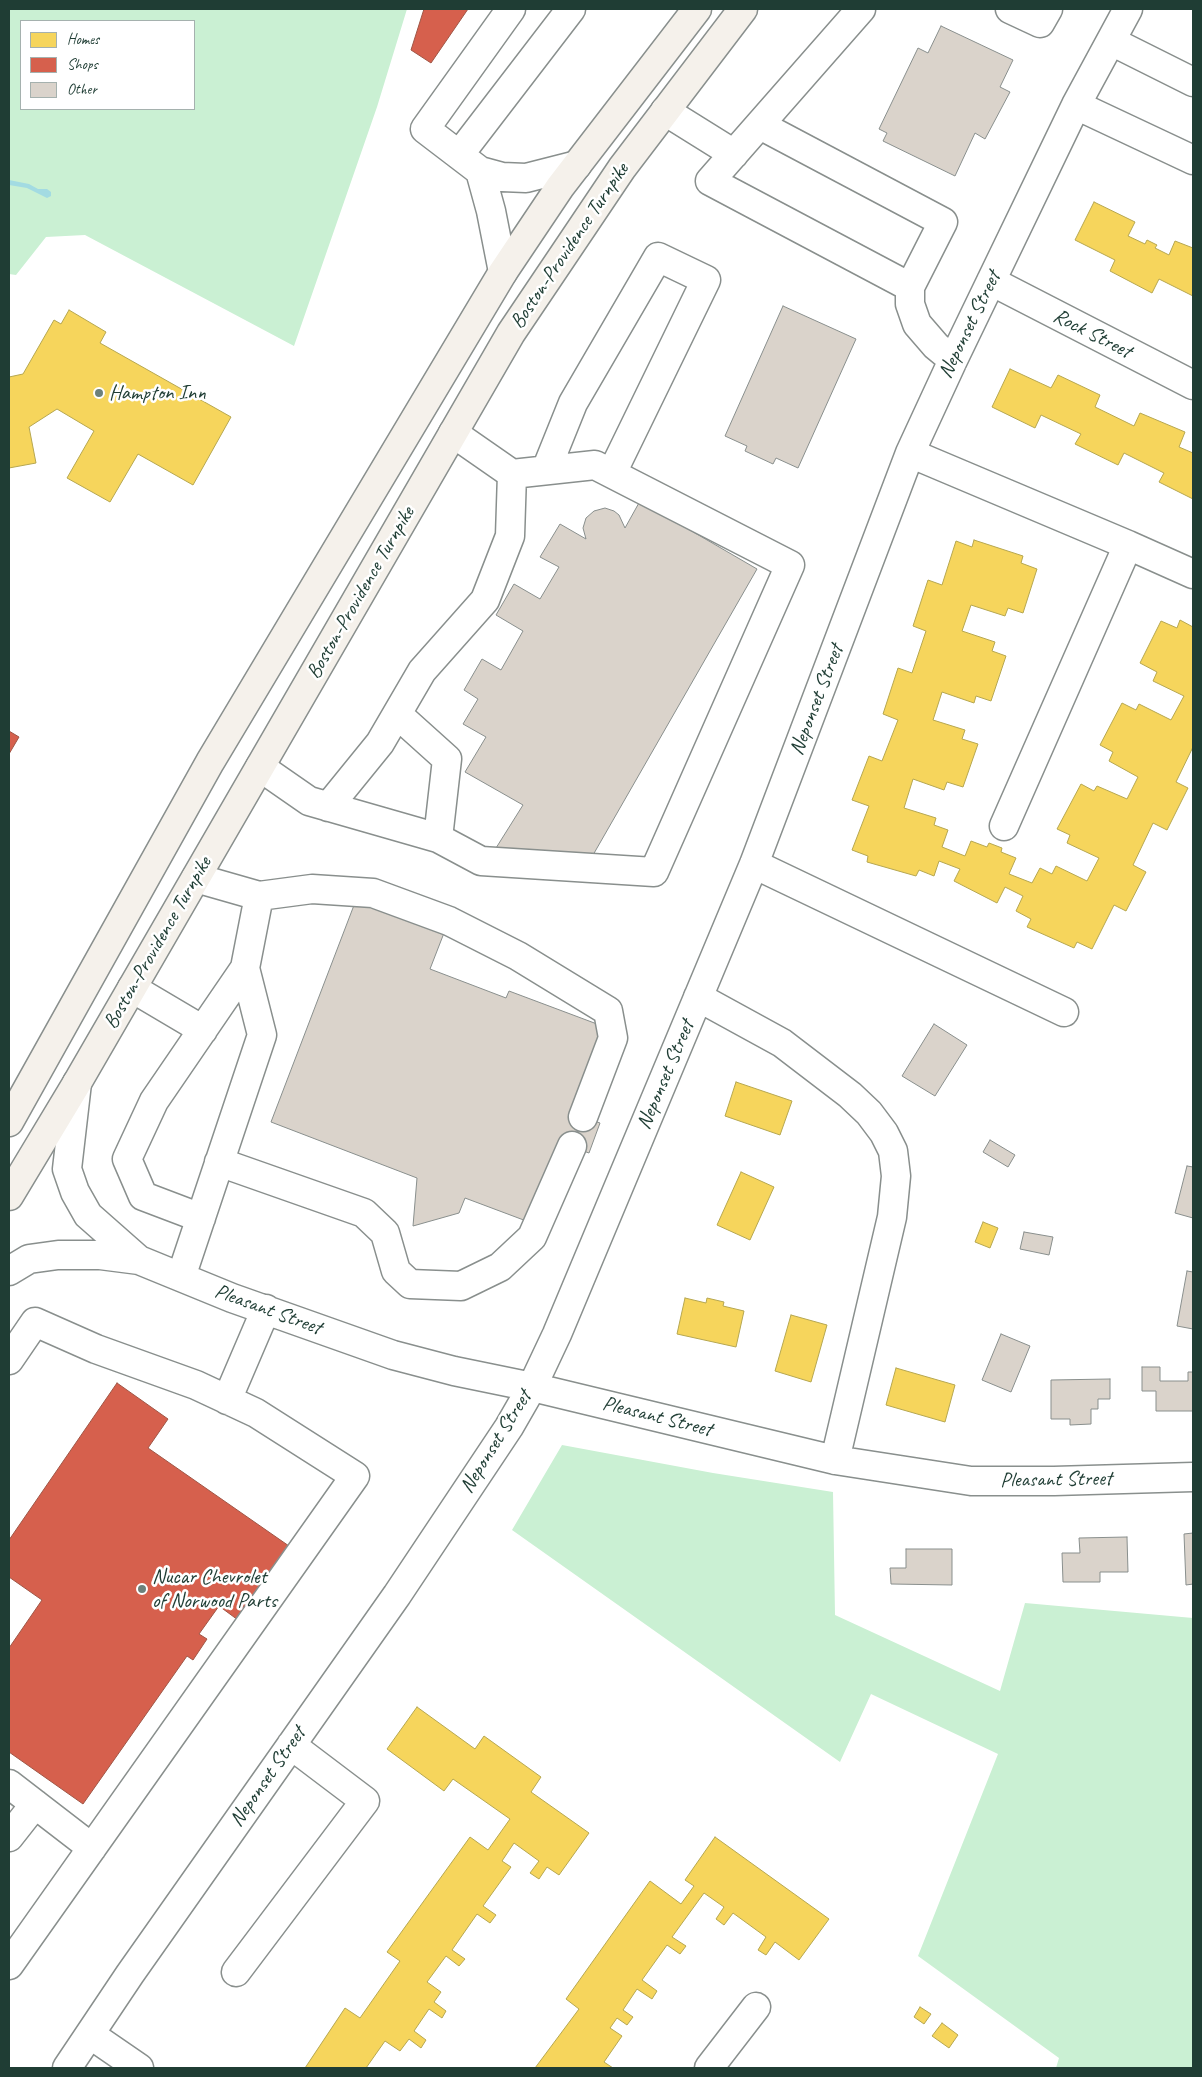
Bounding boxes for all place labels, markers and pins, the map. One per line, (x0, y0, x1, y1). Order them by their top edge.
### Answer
place label: Hampton Inn (109, 380, 206, 406)
marker: Hampton Inn (93, 387, 105, 399)
place label: Nucar Chevrolet of Norwood Parts (152, 1564, 277, 1614)
marker: Nucar Chevrolet of Norwood Parts (136, 1583, 148, 1595)

